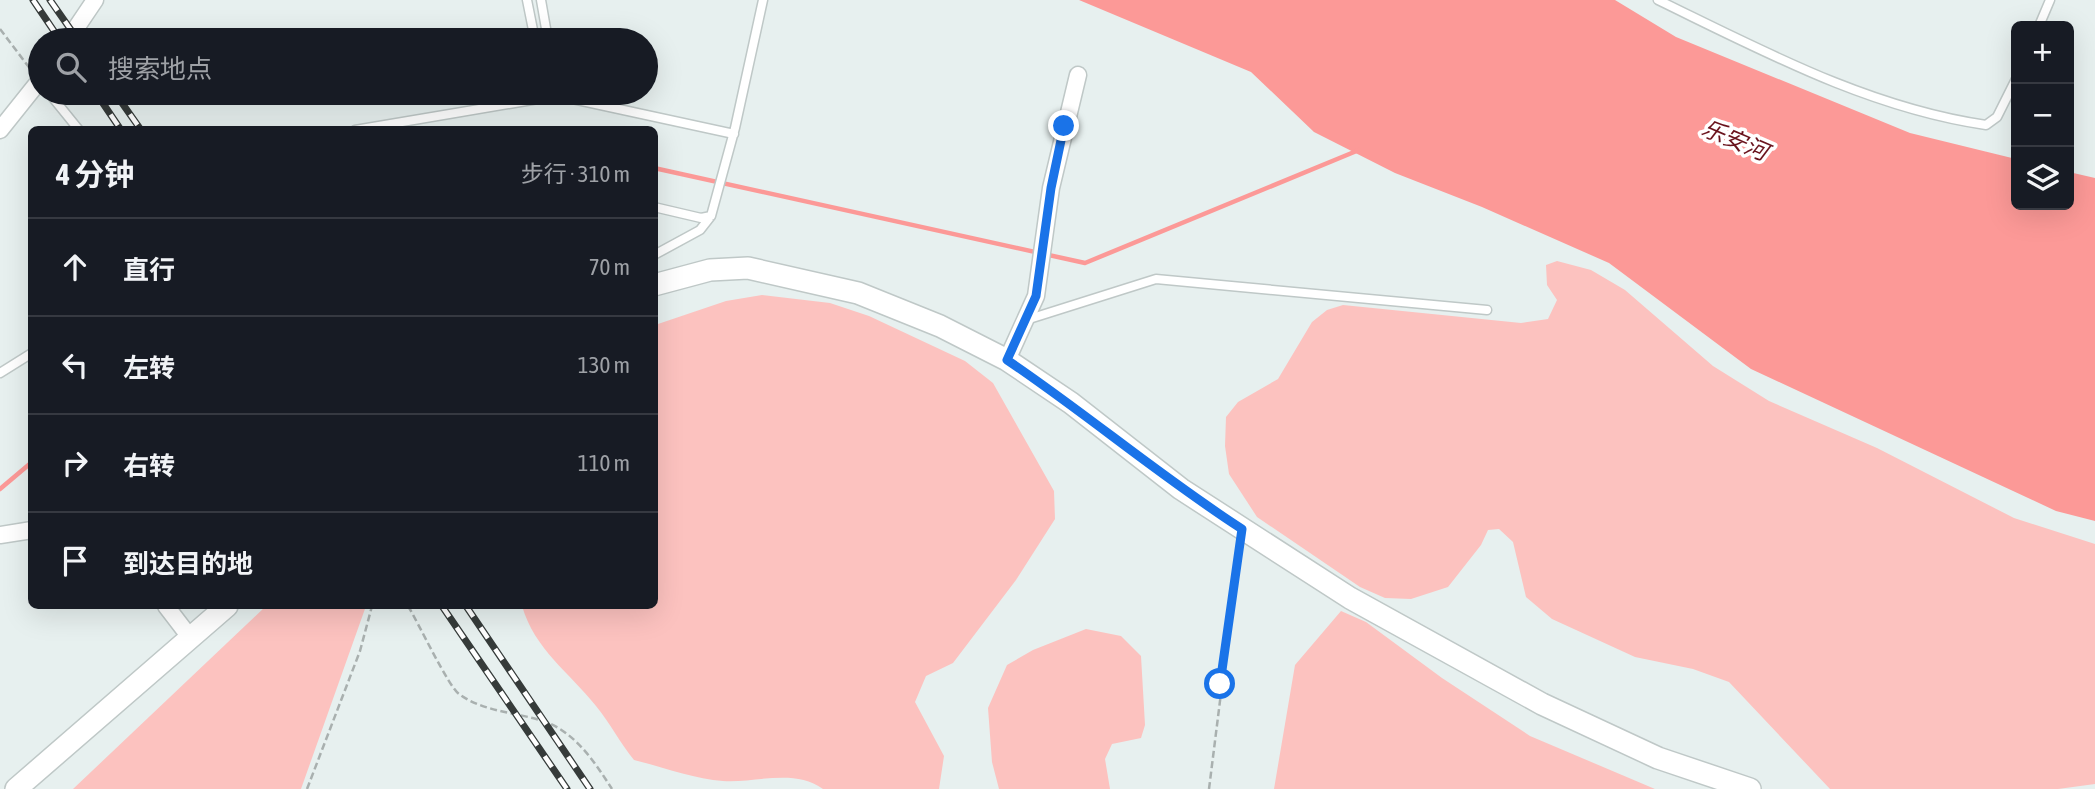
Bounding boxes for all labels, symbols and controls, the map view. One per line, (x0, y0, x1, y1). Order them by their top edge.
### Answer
map controls (2011, 21, 2074, 210)
button: + (2011, 21, 2074, 84)
search box (28, 28, 658, 105)
icon: search (52, 48, 90, 86)
text: 搜索地点 (108, 54, 212, 84)
button: − (2011, 84, 2074, 147)
route end (1048, 110, 1079, 141)
water label: 乐安河 (1698, 115, 1776, 167)
button: layers (2011, 147, 2074, 210)
text: 4 分钟 (56, 157, 134, 191)
text: 步行 · 310 m (521, 161, 630, 187)
icon: ahead (56, 248, 94, 286)
text: 70 m (589, 254, 630, 280)
text: 直行 (123, 255, 175, 285)
icon: left (56, 346, 94, 384)
text: 130 m (578, 352, 630, 378)
text: 左转 (123, 353, 175, 383)
icon: right (56, 444, 94, 482)
text: 110 m (578, 450, 630, 476)
text: 右转 (123, 451, 175, 481)
icon: arrive (56, 542, 94, 580)
text: 到达目的地 (123, 549, 253, 579)
route start (1204, 668, 1235, 699)

